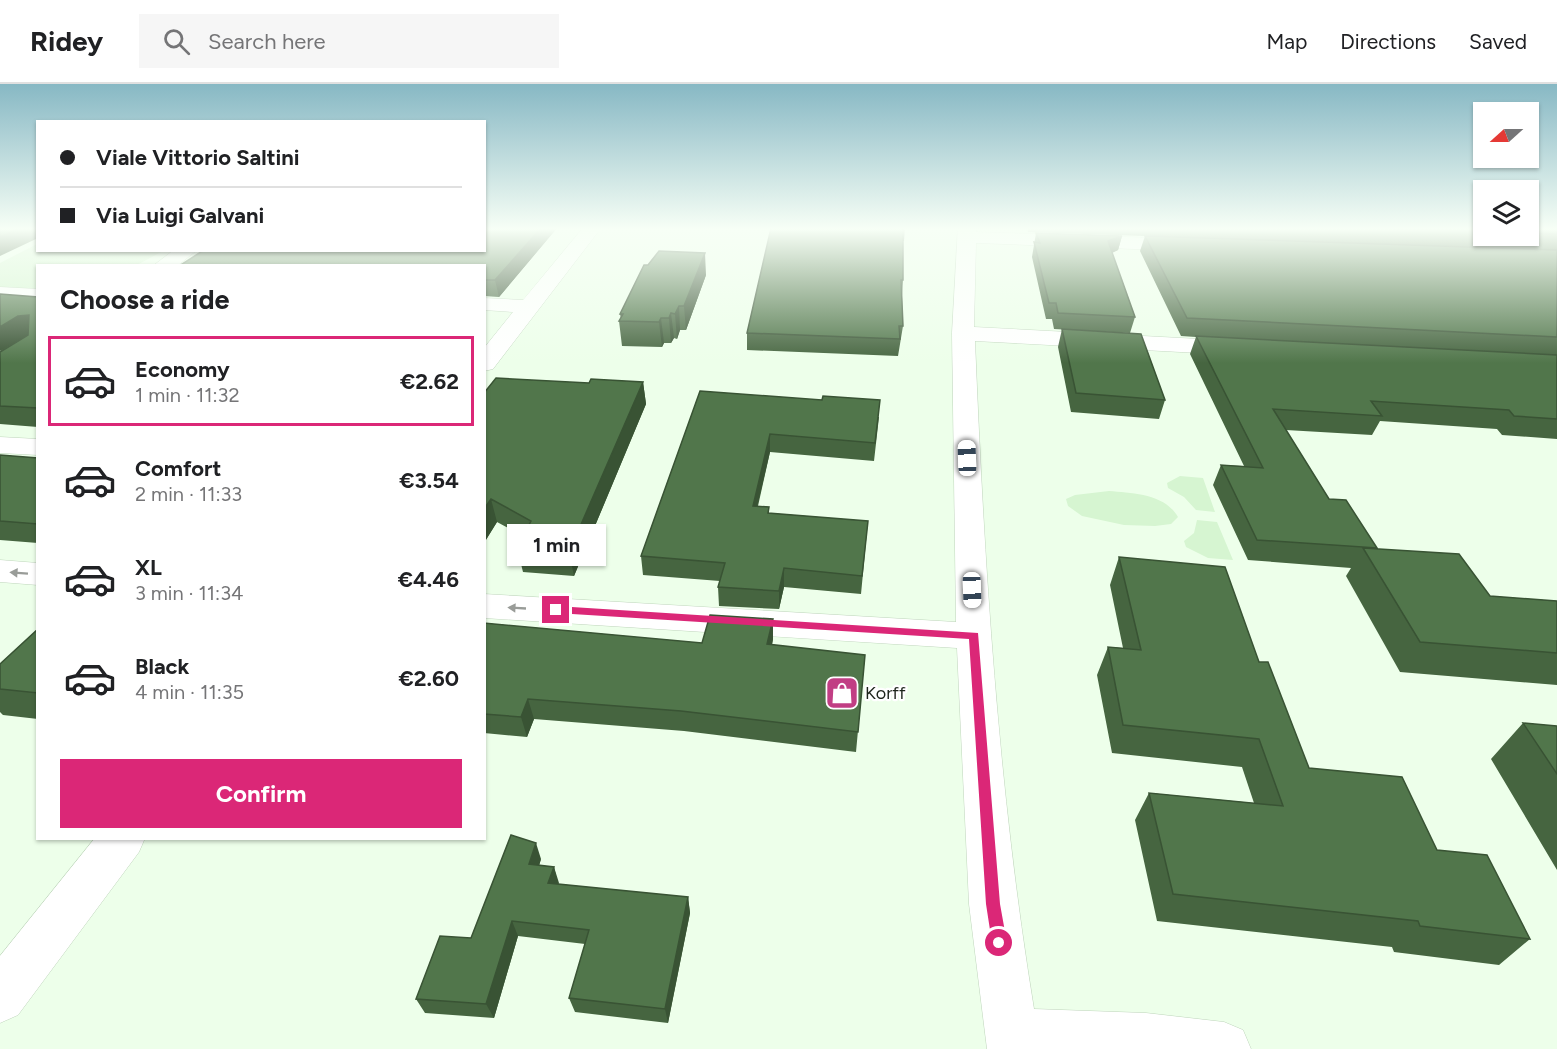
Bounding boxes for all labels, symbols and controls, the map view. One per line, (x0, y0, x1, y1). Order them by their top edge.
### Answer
search box (139, 14, 559, 68)
text: Ridey (30, 24, 103, 58)
icon: search (160, 25, 193, 58)
text: Search here (208, 28, 326, 55)
text: Map (1266, 29, 1307, 54)
text: Directions (1340, 29, 1436, 54)
text: Saved (1469, 29, 1527, 54)
north arrow (1473, 102, 1539, 168)
map controls (1473, 102, 1539, 246)
text: Viale Vittorio Saltini (96, 144, 300, 171)
button: layers (1473, 180, 1539, 246)
text: Via Luigi Galvani (96, 202, 264, 229)
text: Choose a ride (60, 283, 229, 316)
icon: car (63, 354, 117, 408)
text: Economy (135, 356, 230, 383)
text: €2.62 (400, 368, 459, 395)
text: 1 min · 11:32 (135, 383, 240, 407)
car (957, 440, 977, 476)
icon: car (63, 453, 117, 507)
text: Comfort (135, 455, 221, 482)
text: €3.54 (399, 467, 459, 494)
text: 2 min · 11:33 (135, 482, 242, 506)
callout: 1 min (506, 523, 606, 565)
text: 1 min (533, 533, 580, 557)
icon: car (63, 552, 117, 606)
text: XL (135, 554, 162, 581)
text: €4.46 (398, 566, 459, 593)
one-way arrow (9, 568, 28, 578)
car (962, 572, 982, 608)
text: 3 min · 11:34 (135, 581, 243, 605)
route end (542, 596, 569, 623)
one-way arrow (508, 603, 527, 612)
icon: car (63, 651, 117, 705)
text: Black (135, 653, 189, 680)
text: €2.60 (398, 665, 459, 692)
shop icon: Korff (824, 675, 860, 711)
text: 4 min · 11:35 (135, 680, 244, 704)
place label: Korff (865, 682, 906, 704)
button: Confirm (60, 759, 462, 828)
route start (985, 929, 1012, 956)

